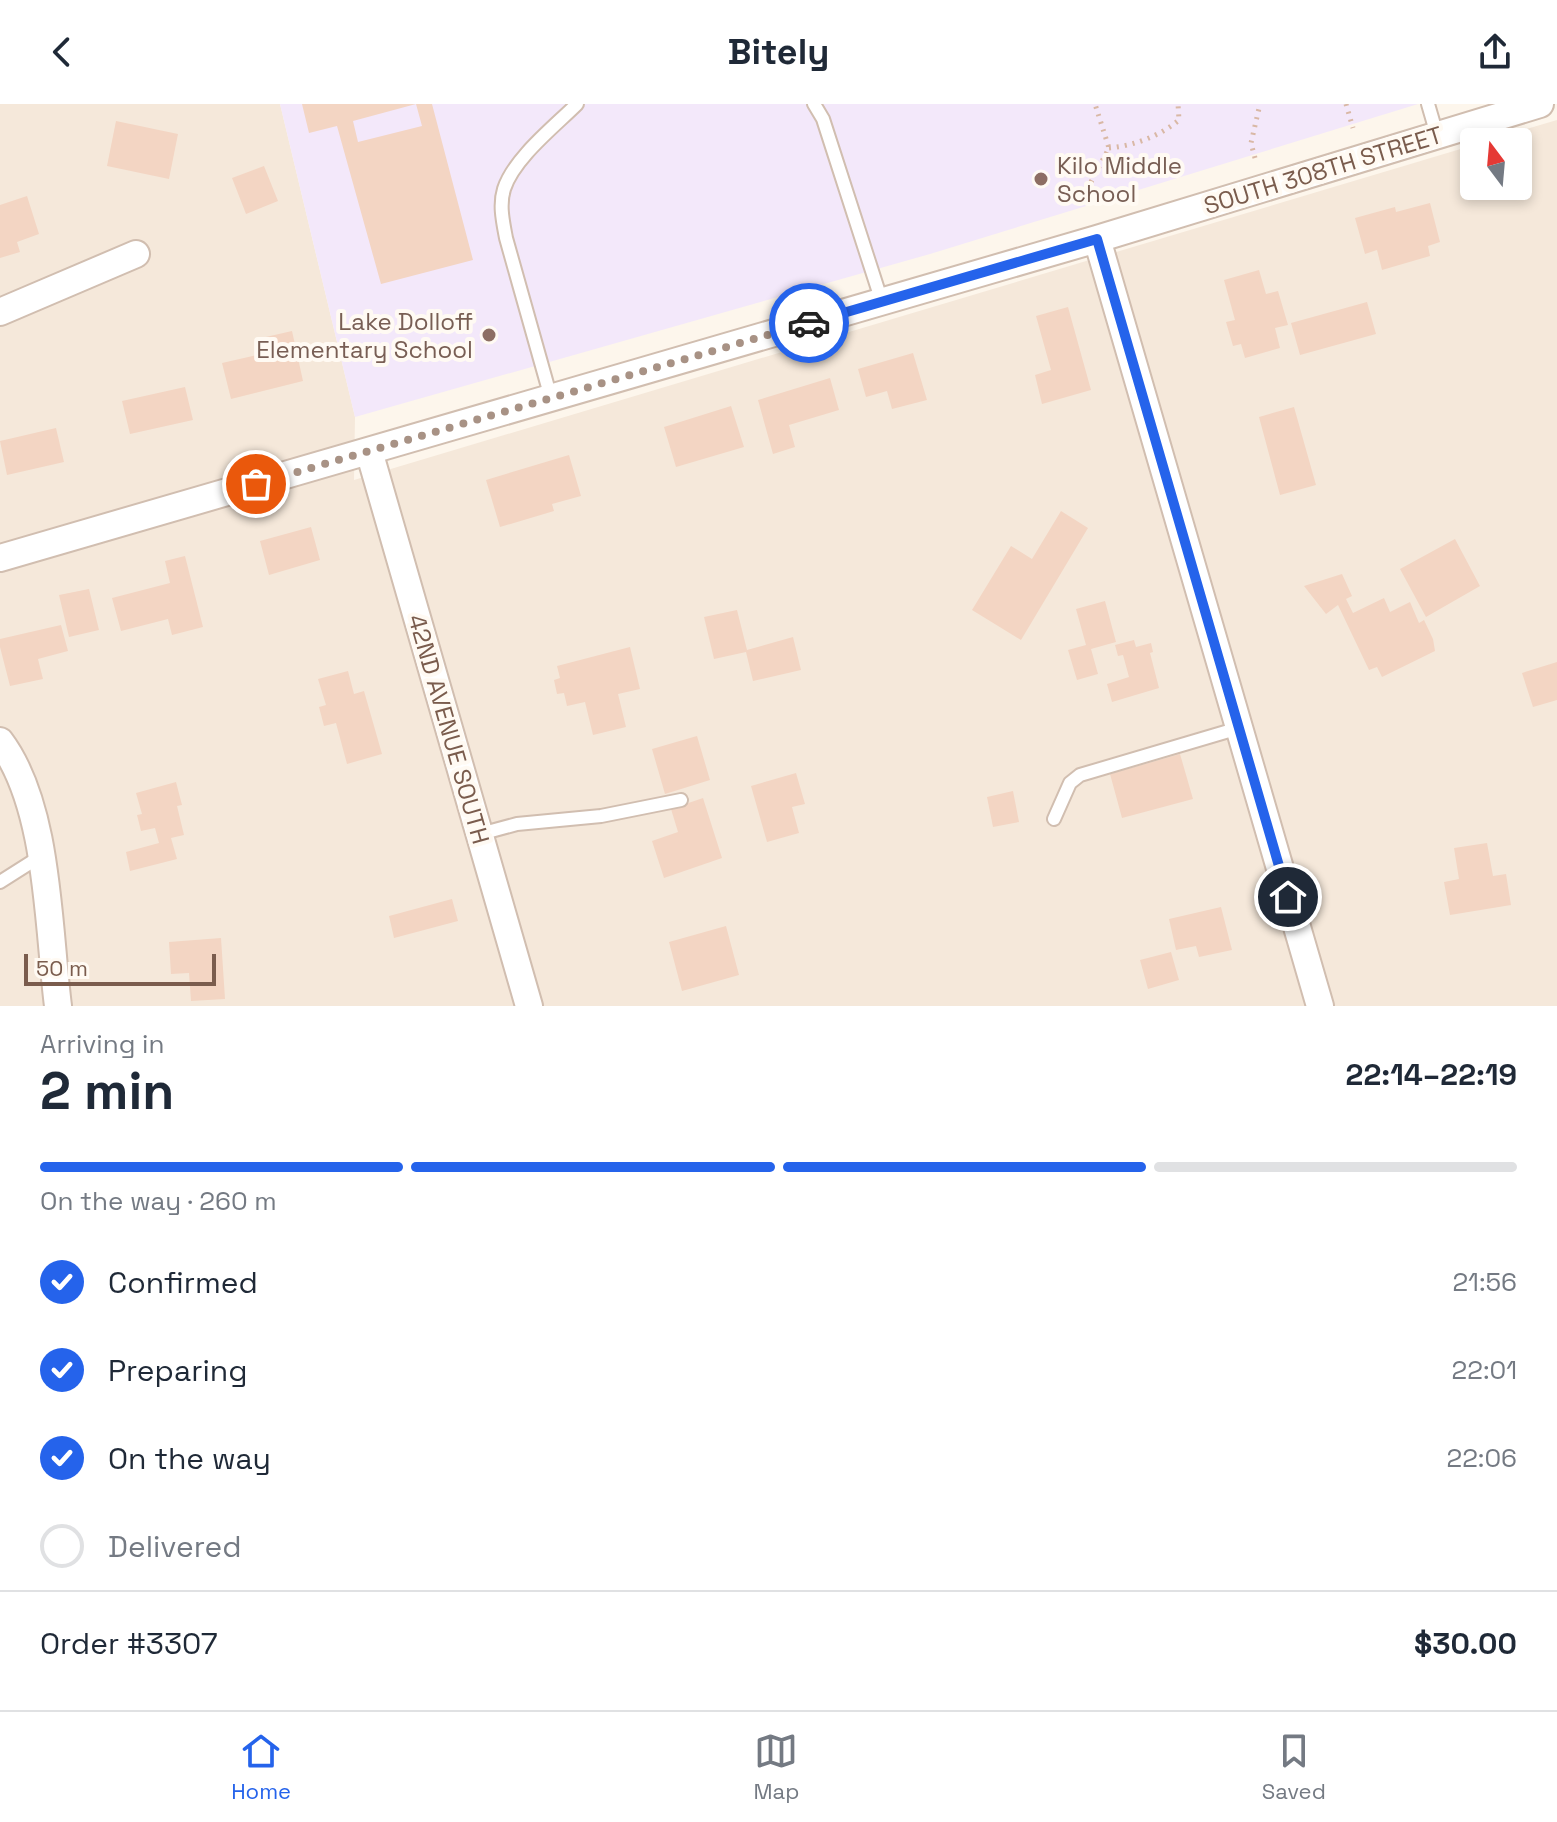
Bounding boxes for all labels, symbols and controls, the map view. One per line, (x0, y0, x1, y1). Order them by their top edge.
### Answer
text: Bitely (728, 29, 829, 75)
icon: back (40, 30, 84, 74)
icon: share (1473, 30, 1517, 74)
street label: SOUTH 308TH STREET (1200, 119, 1446, 221)
north arrow (1460, 128, 1532, 200)
map controls (1460, 128, 1532, 200)
place label: Kilo Middle School (1057, 150, 1182, 209)
marker: Kilo Middle School (1032, 170, 1050, 188)
courier (769, 283, 849, 363)
icon: car (787, 301, 831, 345)
place label: Lake Dolloff Elementary School (256, 306, 473, 365)
marker: Lake Dolloff Elementary School (480, 326, 498, 344)
pin (222, 450, 290, 518)
icon: bag (234, 462, 278, 506)
street label: 42ND AVENUE SOUTH (401, 611, 497, 847)
pin (1254, 863, 1322, 931)
icon: home (1266, 875, 1310, 919)
scale bar (24, 950, 216, 986)
text: 50 m (36, 954, 88, 982)
text: Arriving in (40, 1027, 164, 1061)
text: 22:14–22:19 (1346, 1055, 1517, 1094)
text: 2 min (40, 1058, 174, 1124)
text: On the way · 260 m (40, 1184, 277, 1218)
icon: check (40, 1260, 84, 1304)
text: Confirmed (108, 1263, 258, 1302)
text: 21:56 (1452, 1265, 1517, 1299)
icon: check (40, 1348, 84, 1392)
text: Preparing (108, 1351, 247, 1390)
text: 22:01 (1452, 1353, 1517, 1387)
icon: check (40, 1436, 84, 1480)
text: On the way (108, 1439, 271, 1478)
text: 22:06 (1446, 1441, 1517, 1475)
text: Delivered (108, 1527, 242, 1566)
text: Order #3307 (40, 1624, 218, 1663)
text: $30.00 (1414, 1624, 1517, 1663)
tab: Home (231, 1729, 291, 1805)
tab: Map (753, 1729, 799, 1805)
tab: Saved (1262, 1729, 1326, 1805)

